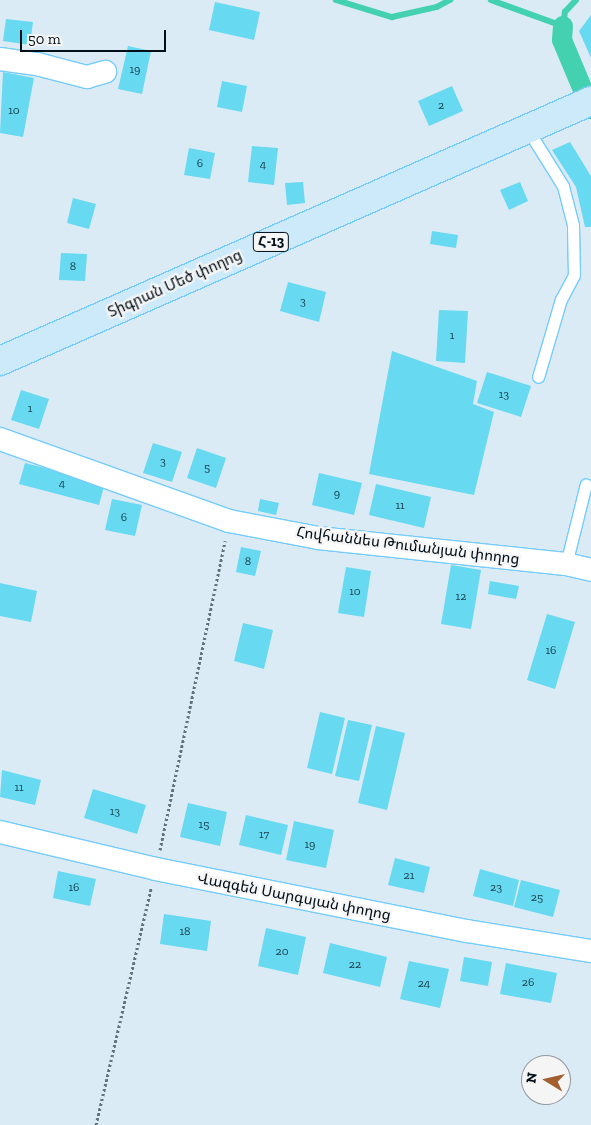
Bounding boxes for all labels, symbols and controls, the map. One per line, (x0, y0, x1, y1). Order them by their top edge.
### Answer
scale bar (22, 20, 169, 52)
text: 50 m (28, 30, 61, 48)
house number: 19 (130, 63, 140, 77)
house number: 2 (438, 99, 444, 113)
house number: 10 (8, 104, 20, 118)
house number: 6 (197, 157, 203, 171)
house number: 4 (260, 158, 266, 172)
road number: Հ-13 (252, 230, 290, 253)
street label: Տիգրան Մեծ փողոց (105, 246, 245, 322)
house number: 8 (70, 260, 76, 274)
house number: 3 (300, 295, 306, 309)
house number: 1 (450, 329, 454, 343)
house number: 13 (499, 388, 509, 402)
house number: 1 (28, 402, 32, 416)
house number: 3 (160, 455, 166, 469)
house number: 5 (204, 461, 210, 475)
house number: 4 (59, 477, 65, 491)
house number: 9 (334, 487, 340, 501)
house number: 11 (395, 499, 405, 513)
house number: 6 (121, 511, 127, 525)
street label: Հովհաննես Թումանյան փողոց (295, 523, 521, 569)
house number: 8 (245, 555, 251, 569)
house number: 10 (349, 585, 361, 599)
house number: 12 (456, 590, 466, 604)
house number: 16 (546, 644, 556, 658)
house number: 11 (14, 781, 24, 795)
house number: 13 (110, 805, 120, 819)
house number: 15 (199, 818, 209, 832)
house number: 17 (259, 828, 269, 842)
house number: 19 (305, 838, 315, 852)
street label: Վազգեն Սարգսյան փողոց (196, 869, 392, 925)
house number: 21 (404, 869, 414, 883)
house number: 16 (69, 881, 79, 895)
house number: 23 (490, 881, 502, 895)
house number: 25 (531, 891, 543, 905)
house number: 18 (179, 925, 191, 939)
house number: 20 (275, 945, 289, 959)
house number: 22 (349, 958, 361, 972)
house number: 26 (522, 976, 534, 990)
house number: 24 (418, 977, 430, 991)
north arrow (521, 1055, 571, 1105)
text: N (522, 1071, 541, 1084)

